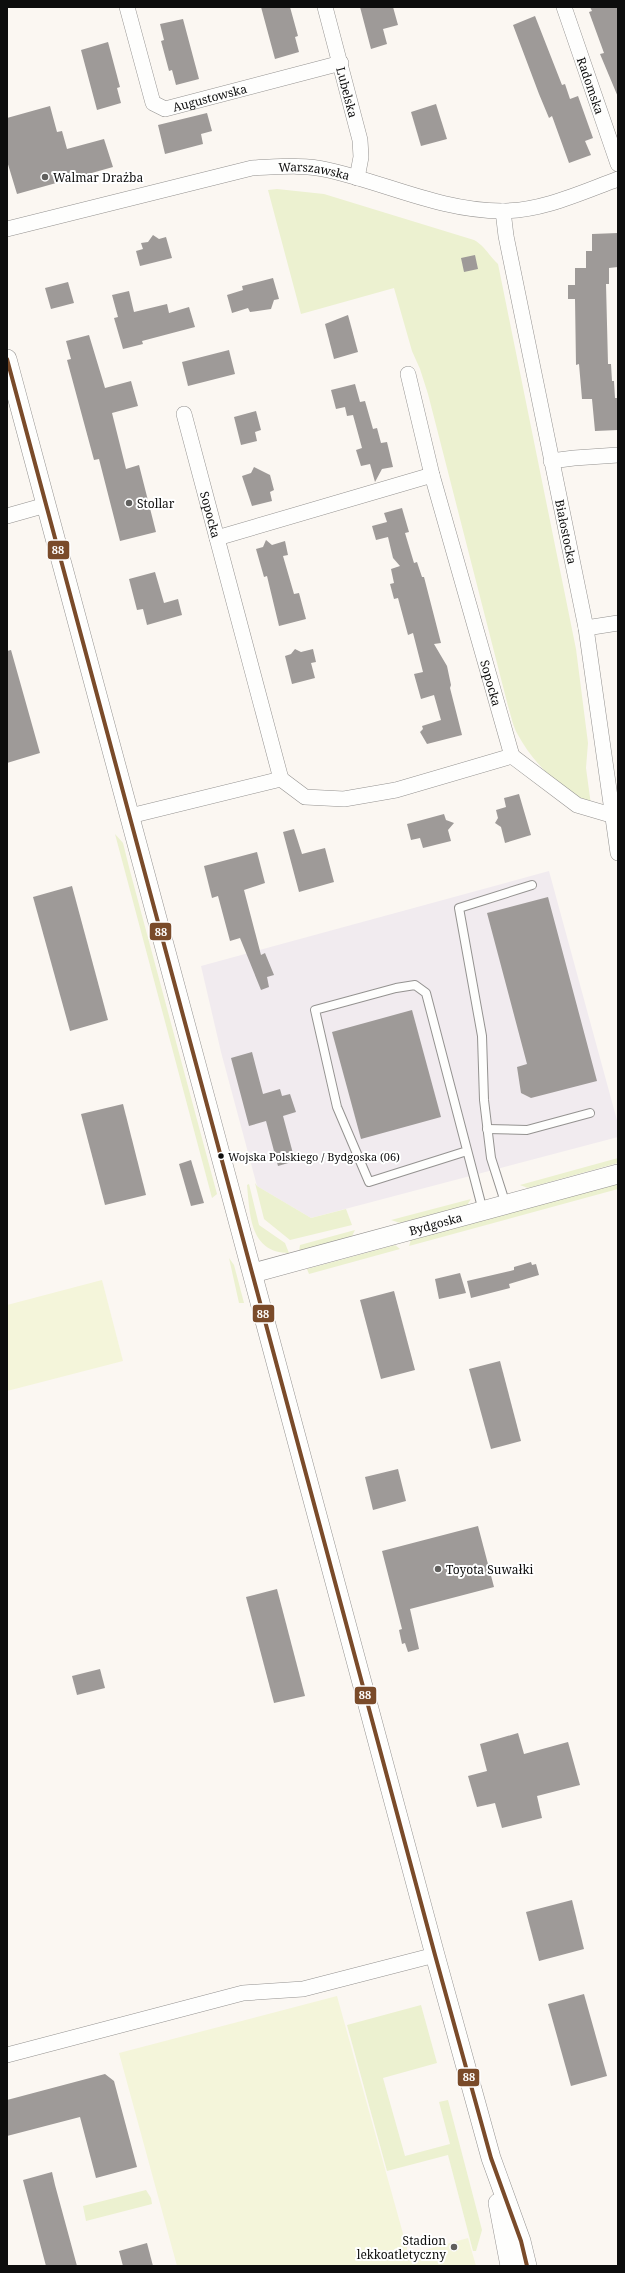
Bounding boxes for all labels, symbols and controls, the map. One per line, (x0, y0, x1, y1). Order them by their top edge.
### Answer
street label: Radomska (573, 55, 609, 117)
street label: Lubelska (333, 65, 362, 120)
street label: Augustowska (171, 79, 249, 115)
street label: Warszawska (278, 158, 352, 184)
place label: Walmar Drażba (53, 169, 143, 186)
marker: Walmar Drażba (40, 172, 50, 182)
street label: Sopocka (196, 489, 225, 540)
place label: Stollar (137, 495, 175, 512)
marker: Stollar (124, 498, 134, 508)
street label: Białostocka (551, 498, 581, 566)
line badge: 88 (47, 540, 70, 560)
text: 88 (52, 542, 64, 557)
street label: Sopocka (477, 658, 506, 708)
line badge: 88 (149, 922, 172, 941)
text: 88 (155, 924, 167, 939)
place label: Wojska Polskiego / Bydgoska (06) (228, 1149, 400, 1164)
marker: Wojska Polskiego / Bydgoska (06) (216, 1151, 226, 1161)
street label: Bydgoska (407, 1208, 464, 1239)
line badge: 88 (252, 1304, 275, 1323)
text: 88 (257, 1306, 269, 1321)
place label: Toyota Suwałki (446, 1561, 533, 1578)
marker: Toyota Suwałki (433, 1564, 443, 1574)
line badge: 88 (354, 1686, 377, 1705)
text: 88 (359, 1687, 371, 1702)
line badge: 88 (457, 2068, 480, 2087)
text: 88 (463, 2069, 475, 2084)
place label: Stadion lekkoatletyczny (357, 2232, 446, 2263)
marker: Stadion lekkoatletyczny (449, 2242, 459, 2252)

